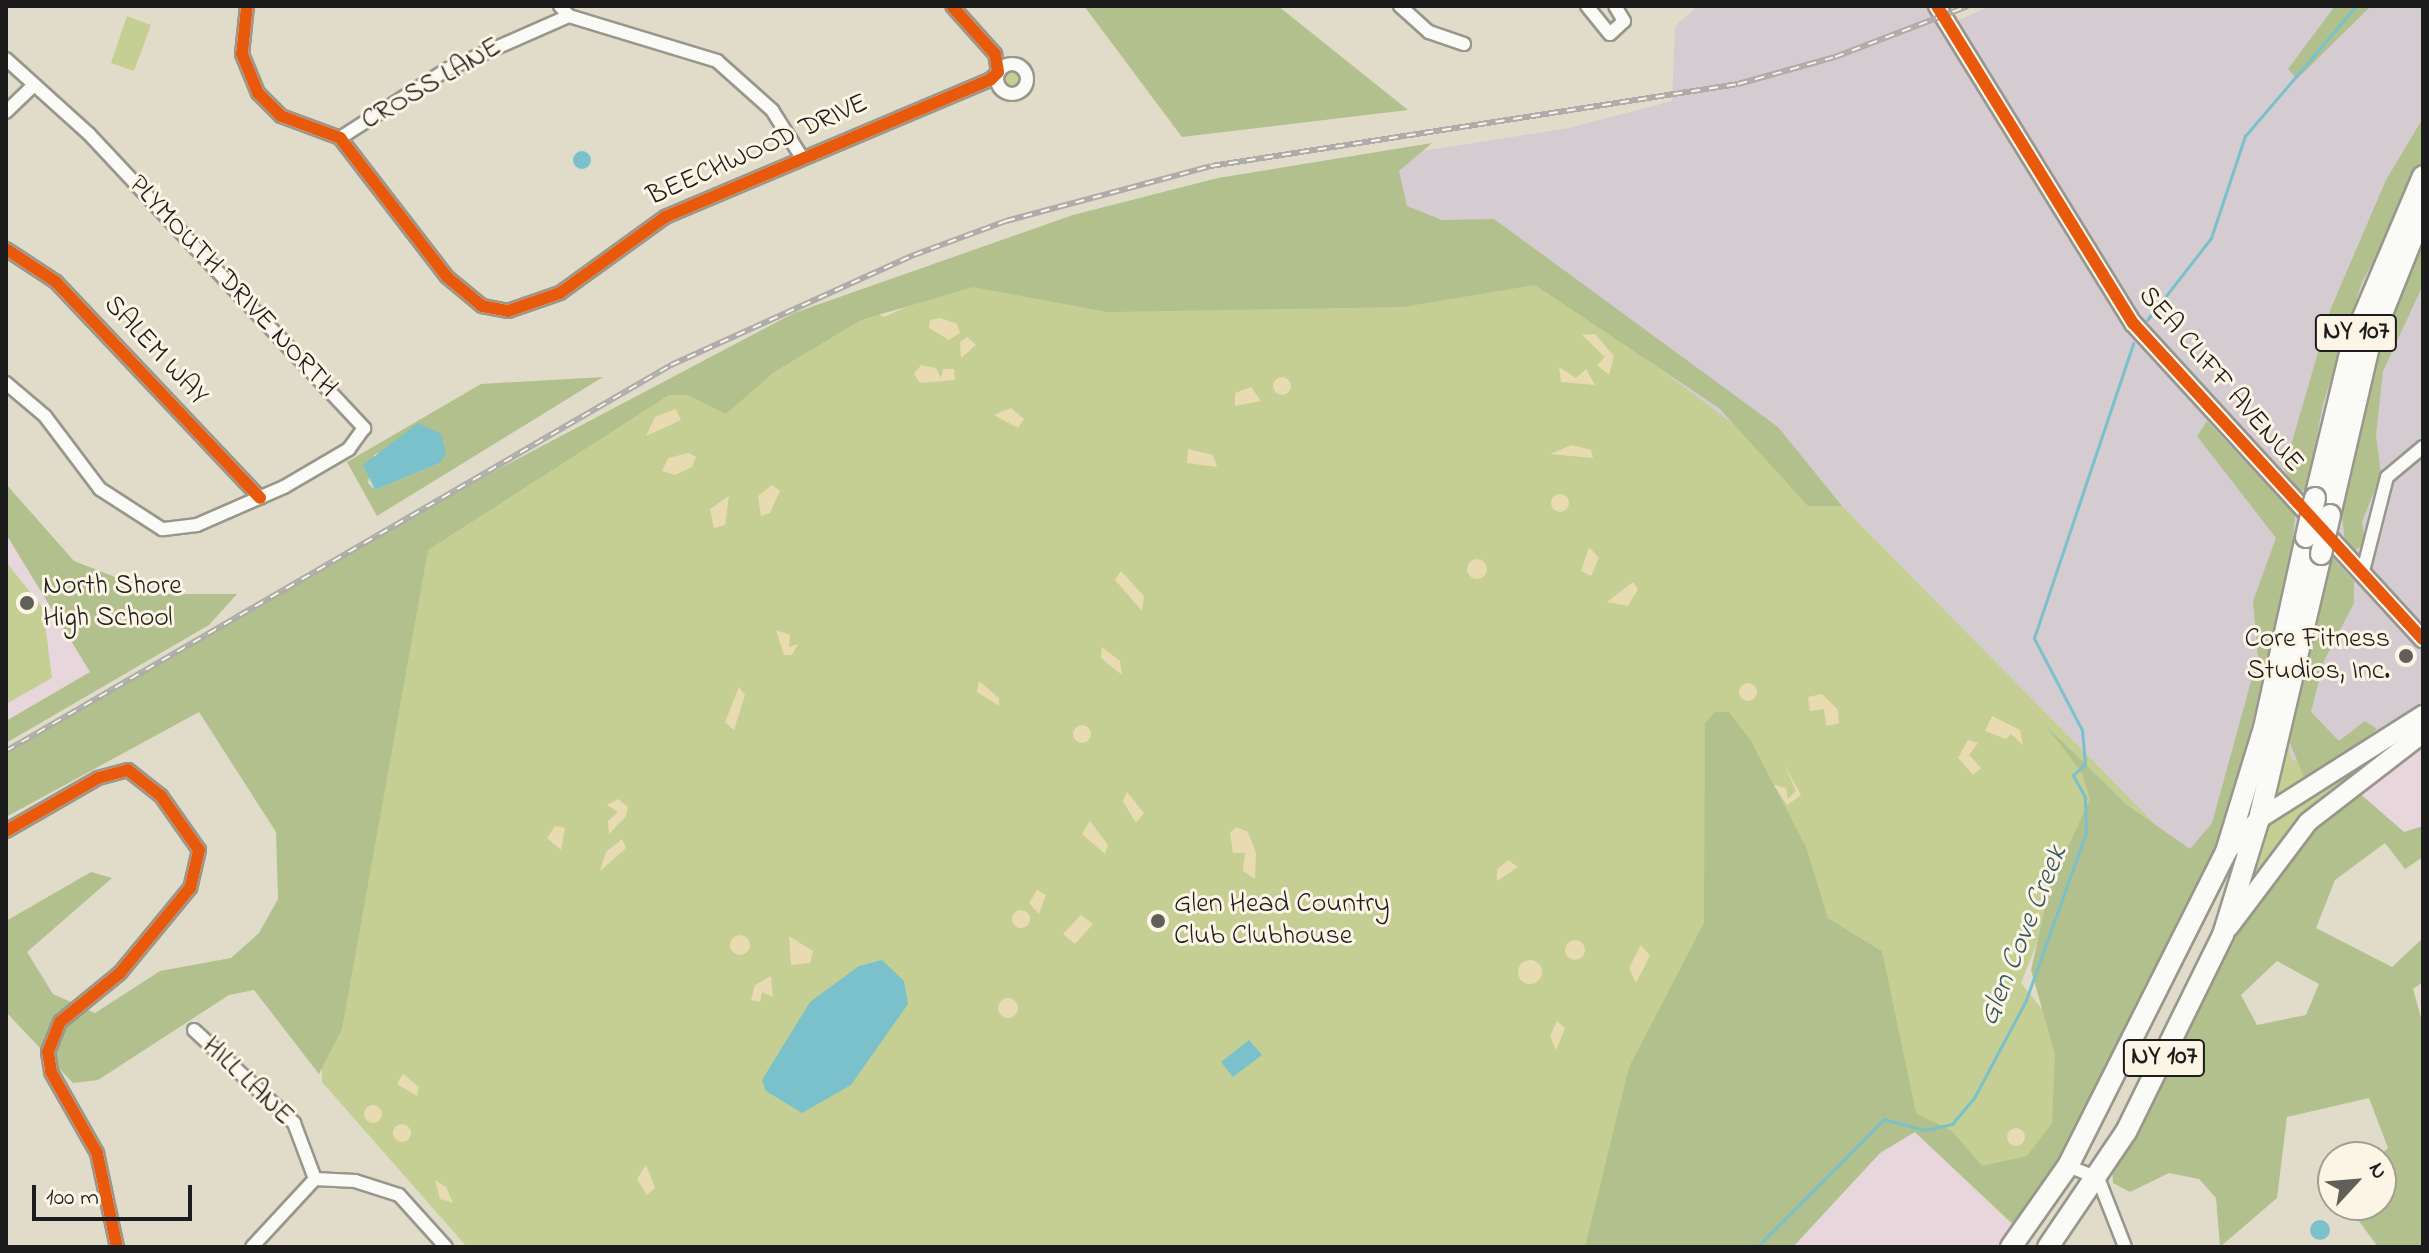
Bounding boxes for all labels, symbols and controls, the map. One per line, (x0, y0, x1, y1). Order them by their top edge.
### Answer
street label: CROSS LANE (356, 31, 508, 139)
street label: BEECHWOOD DRIVE (643, 87, 873, 215)
street label: PLYMOUTH DRIVE NORTH (120, 169, 344, 405)
street label: SEA CLIFF AVENUE (2130, 280, 2310, 480)
street label: SALEM WAY (96, 289, 214, 413)
road number: NY 107 (2314, 311, 2398, 355)
place label: North Shore High School (43, 570, 182, 636)
marker: North Shore High School (18, 594, 36, 612)
place label: Core Fitness Studios, Inc. (2244, 623, 2390, 689)
marker: Core Fitness Studios, Inc. (2397, 647, 2415, 665)
water label: Glen Cove Creek (1972, 841, 2076, 1031)
place label: Glen Head Country Club Clubhouse (1174, 888, 1390, 954)
marker: Glen Head Country Club Clubhouse (1149, 912, 1167, 930)
street label: HILL LANE (194, 1030, 300, 1134)
road number: NY 107 (2122, 1036, 2206, 1080)
north arrow (2317, 1141, 2397, 1221)
text: N (2359, 1158, 2394, 1185)
scale bar (36, 1169, 196, 1219)
text: 100 m (46, 1181, 99, 1216)

